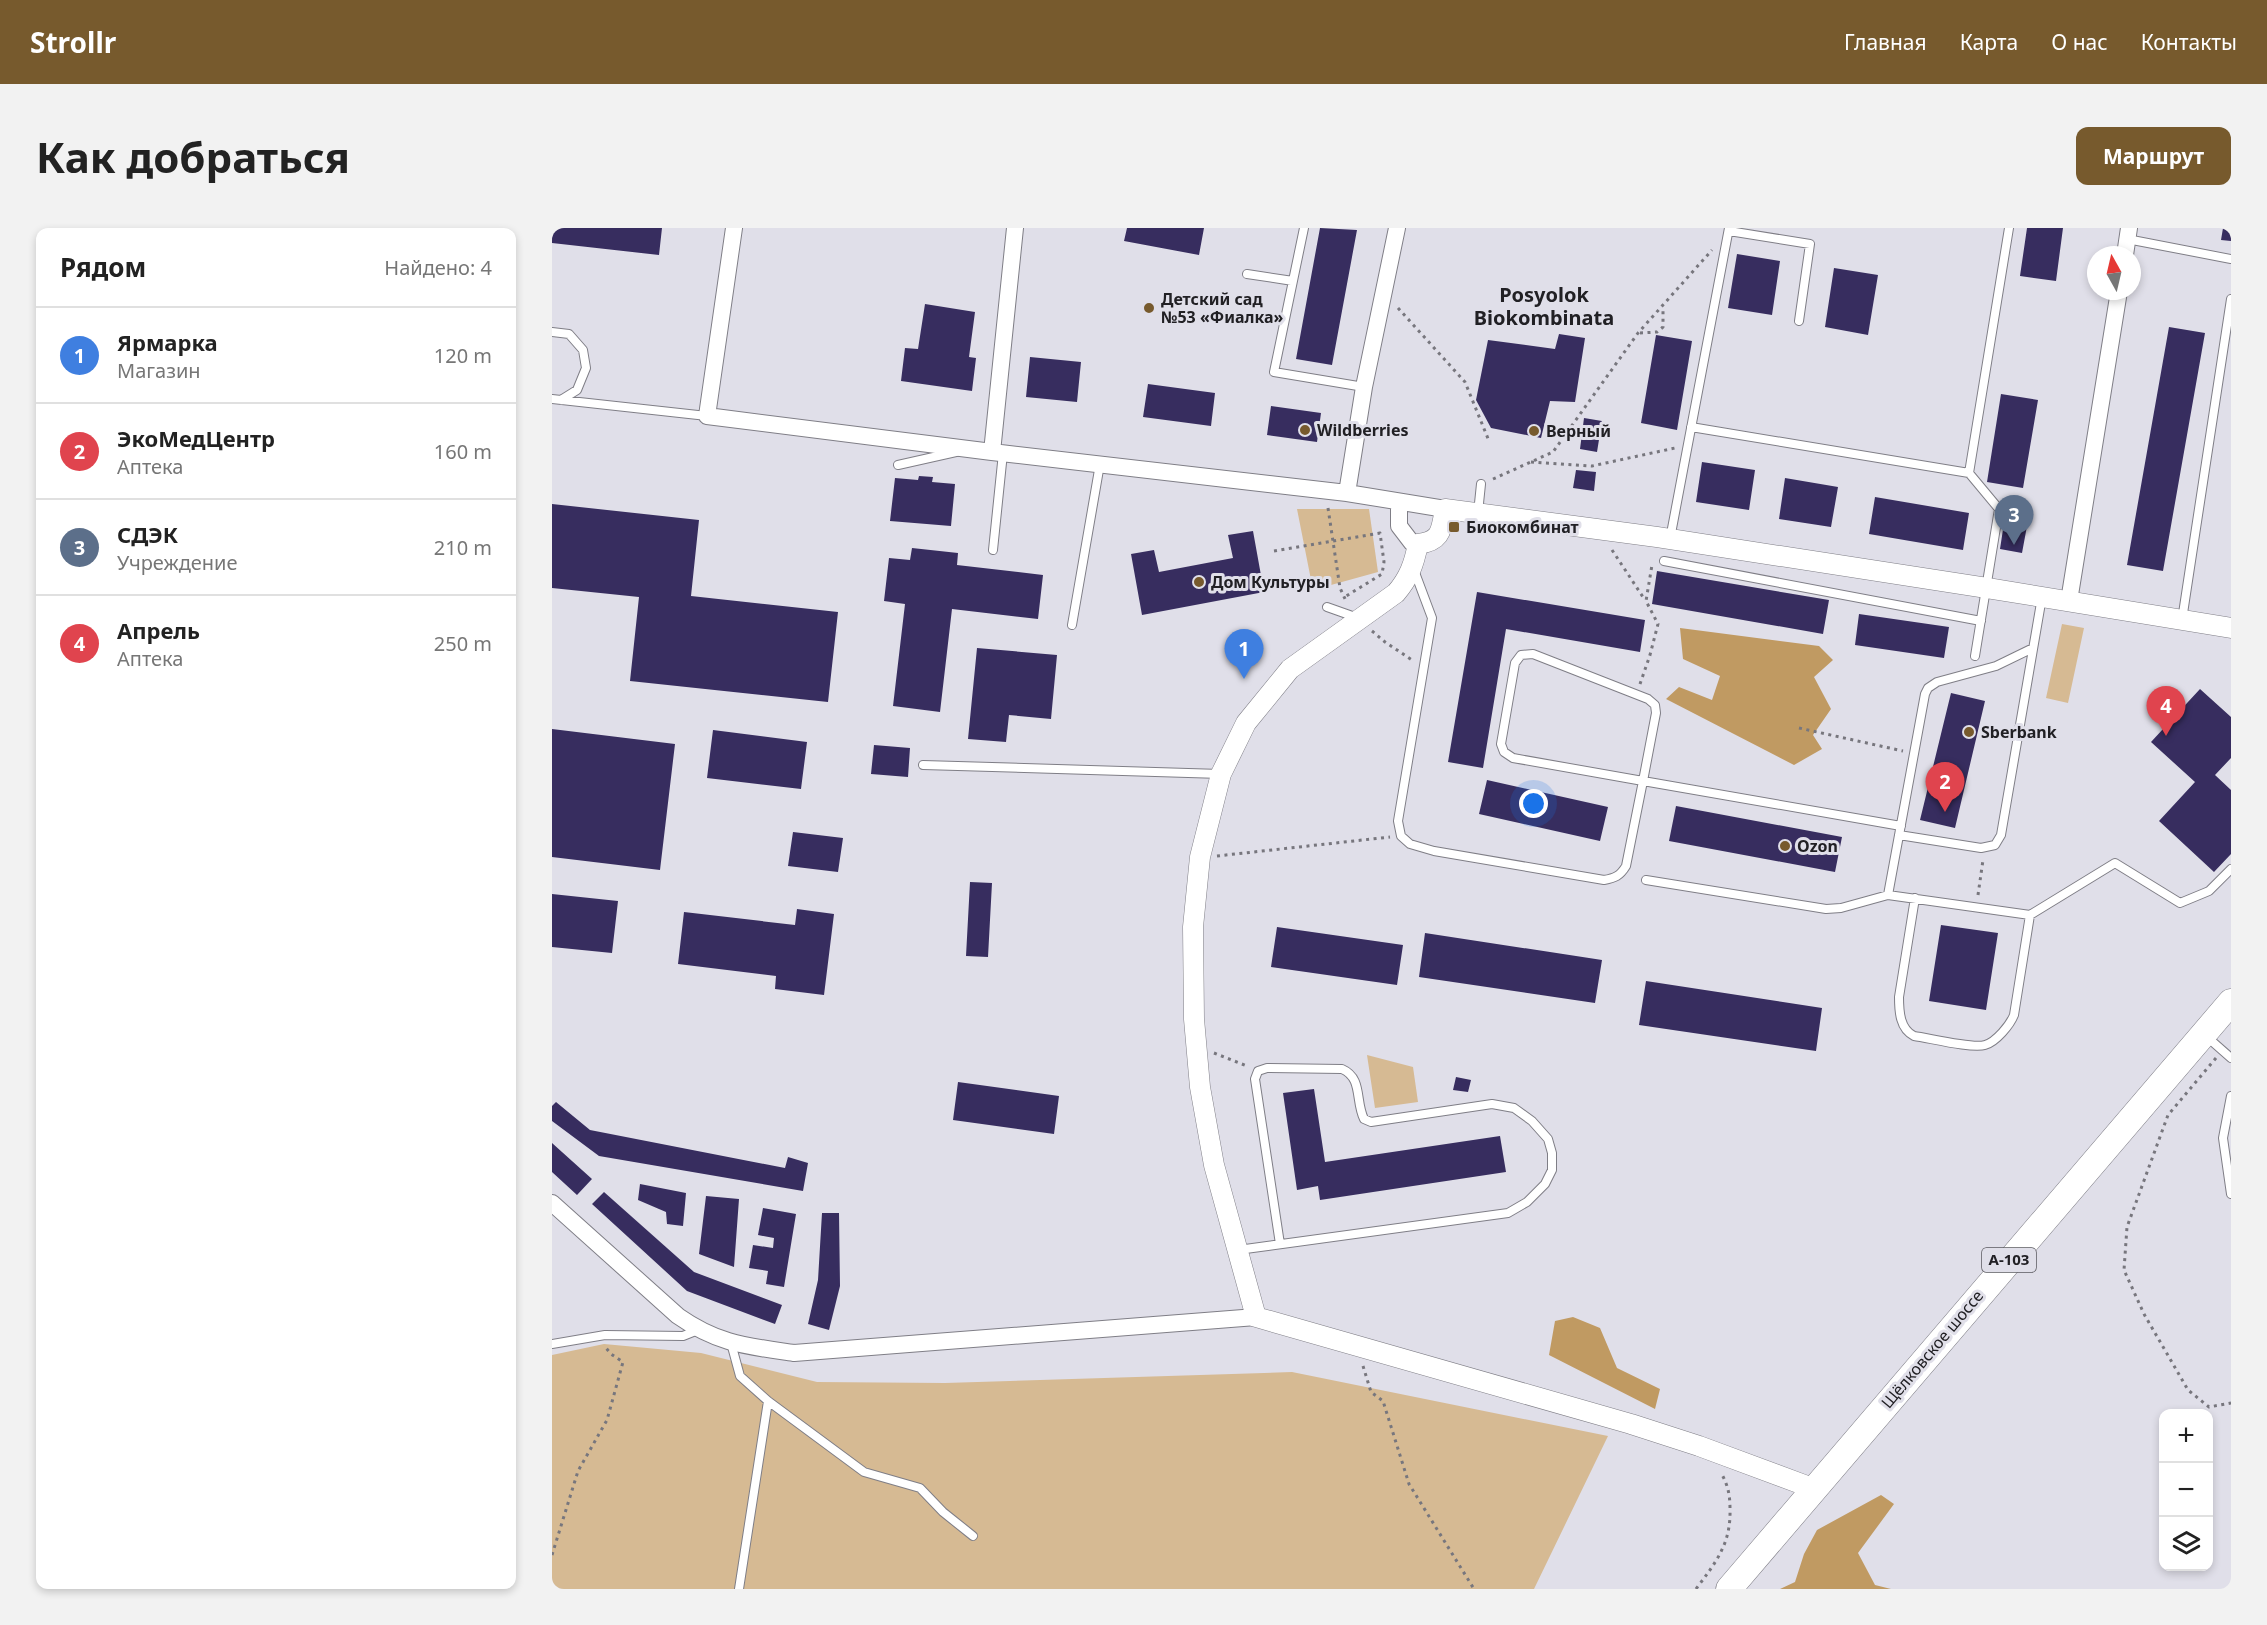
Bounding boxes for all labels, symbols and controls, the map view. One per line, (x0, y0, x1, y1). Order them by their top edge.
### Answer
text: Strollr (30, 23, 116, 61)
text: Главная (1844, 28, 1927, 56)
text: Карта (1960, 28, 2018, 56)
text: О нас (2051, 28, 2108, 56)
text: Контакты (2141, 28, 2237, 56)
button: Маршрут (2076, 127, 2231, 185)
text: Как добраться (36, 128, 350, 185)
north arrow (2087, 246, 2141, 300)
text: Рядом (60, 249, 146, 285)
text: Найдено: 4 (384, 254, 492, 281)
district label: Posyolok Biokombinata (1474, 281, 1614, 331)
place label: Детский сад №53 «Фиалка» (1161, 288, 1284, 328)
marker: Детский сад №53 «Фиалка» (1142, 301, 1156, 315)
text: Ярмарка (117, 327, 218, 357)
text: 1 (74, 342, 85, 369)
text: 120 m (434, 342, 492, 369)
text: Магазин (117, 357, 201, 384)
place label: Wildberries (1317, 419, 1408, 441)
place label: Верный (1546, 420, 1611, 442)
text: ЭкоМедЦентр (117, 423, 275, 453)
marker: Wildberries (1298, 423, 1312, 437)
marker: Верный (1527, 424, 1541, 438)
text: 2 (74, 438, 85, 465)
text: 160 m (434, 438, 492, 465)
text: Аптека (117, 453, 183, 480)
pin: 3 (1994, 496, 2034, 545)
place label: Биокомбинат (1466, 516, 1579, 538)
text: СДЭК (117, 519, 178, 549)
marker: Биокомбинат (1447, 520, 1461, 534)
text: 3 (74, 534, 85, 561)
text: 210 m (434, 534, 492, 561)
text: Учреждение (117, 549, 238, 576)
place label: Дом Культуры (1211, 571, 1330, 593)
marker: Дом Культуры (1192, 575, 1206, 589)
text: Апрель (117, 615, 200, 645)
text: 4 (74, 630, 85, 657)
text: 250 m (434, 630, 492, 657)
pin: 1 (1224, 630, 1264, 679)
text: Аптека (117, 645, 183, 672)
pin: 4 (2146, 686, 2186, 736)
place label: Sberbank (1981, 721, 2057, 743)
marker: Sberbank (1962, 725, 1976, 739)
pin: 2 (1926, 762, 1964, 812)
your location (1519, 789, 1548, 818)
place label: Ozon (1797, 835, 1838, 857)
marker: Ozon (1778, 839, 1792, 853)
road number: А-103 (1982, 1248, 2036, 1272)
street label: Щёлковское шоссе (1876, 1285, 1988, 1413)
map controls (2159, 1409, 2213, 1571)
button: + (2159, 1409, 2213, 1463)
button: − (2159, 1463, 2213, 1517)
button: layers (2159, 1517, 2213, 1571)

